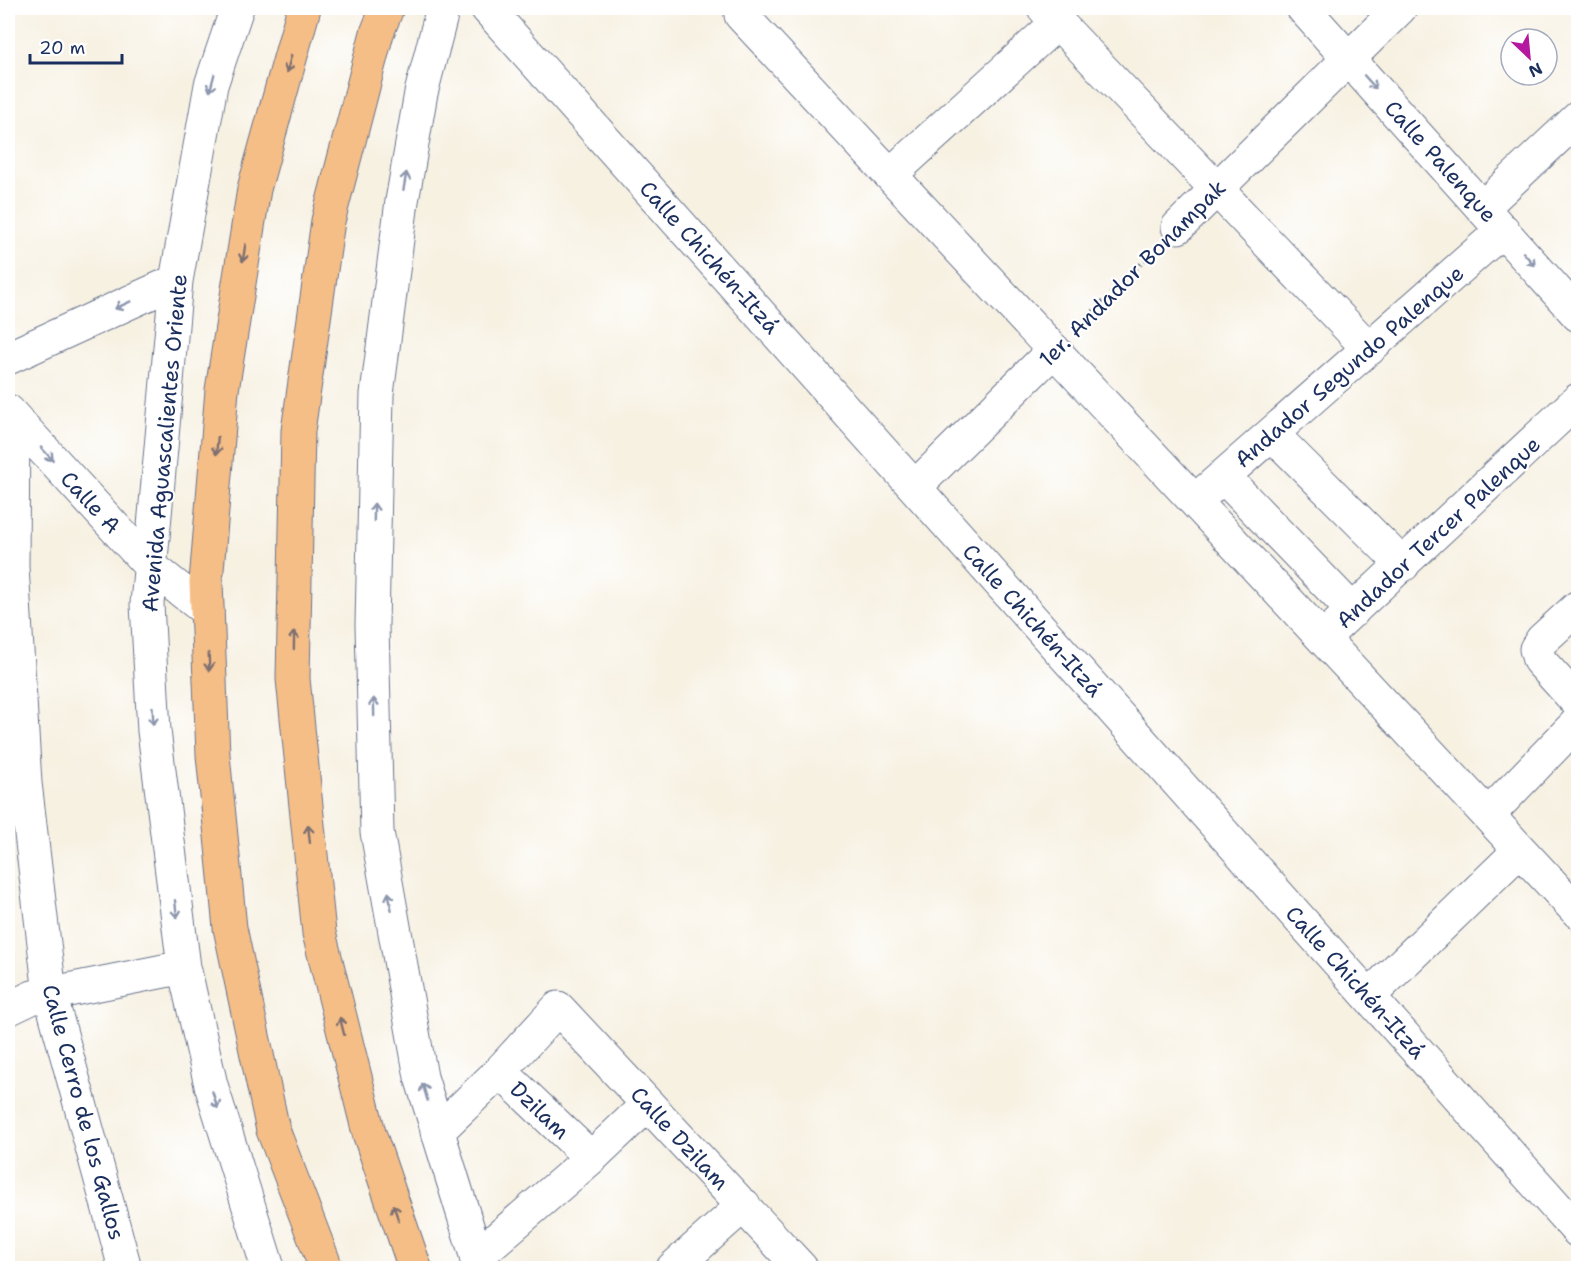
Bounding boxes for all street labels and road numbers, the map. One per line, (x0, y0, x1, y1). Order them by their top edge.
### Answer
street label: Calle Palenque (1378, 94, 1503, 229)
street label: 1er. Andador Bonampak (1032, 173, 1232, 373)
street label: Calle Chichén-Itzá (633, 175, 786, 340)
street label: Andador Segundo Palenque (1229, 259, 1470, 474)
street label: Avenida Aguascalientes Oriente (135, 273, 194, 613)
street label: Andador Tercer Palenque (1330, 430, 1547, 635)
street label: Calle A (54, 465, 127, 540)
street label: Calle Chichén-Itzá (956, 538, 1109, 703)
street label: Calle Chichén-Itzá (1279, 900, 1432, 1065)
street label: Calle Cerro de los Gallos (35, 981, 132, 1243)
street label: Dzilam (504, 1075, 576, 1146)
street label: Calle Dzilam (624, 1080, 735, 1196)

